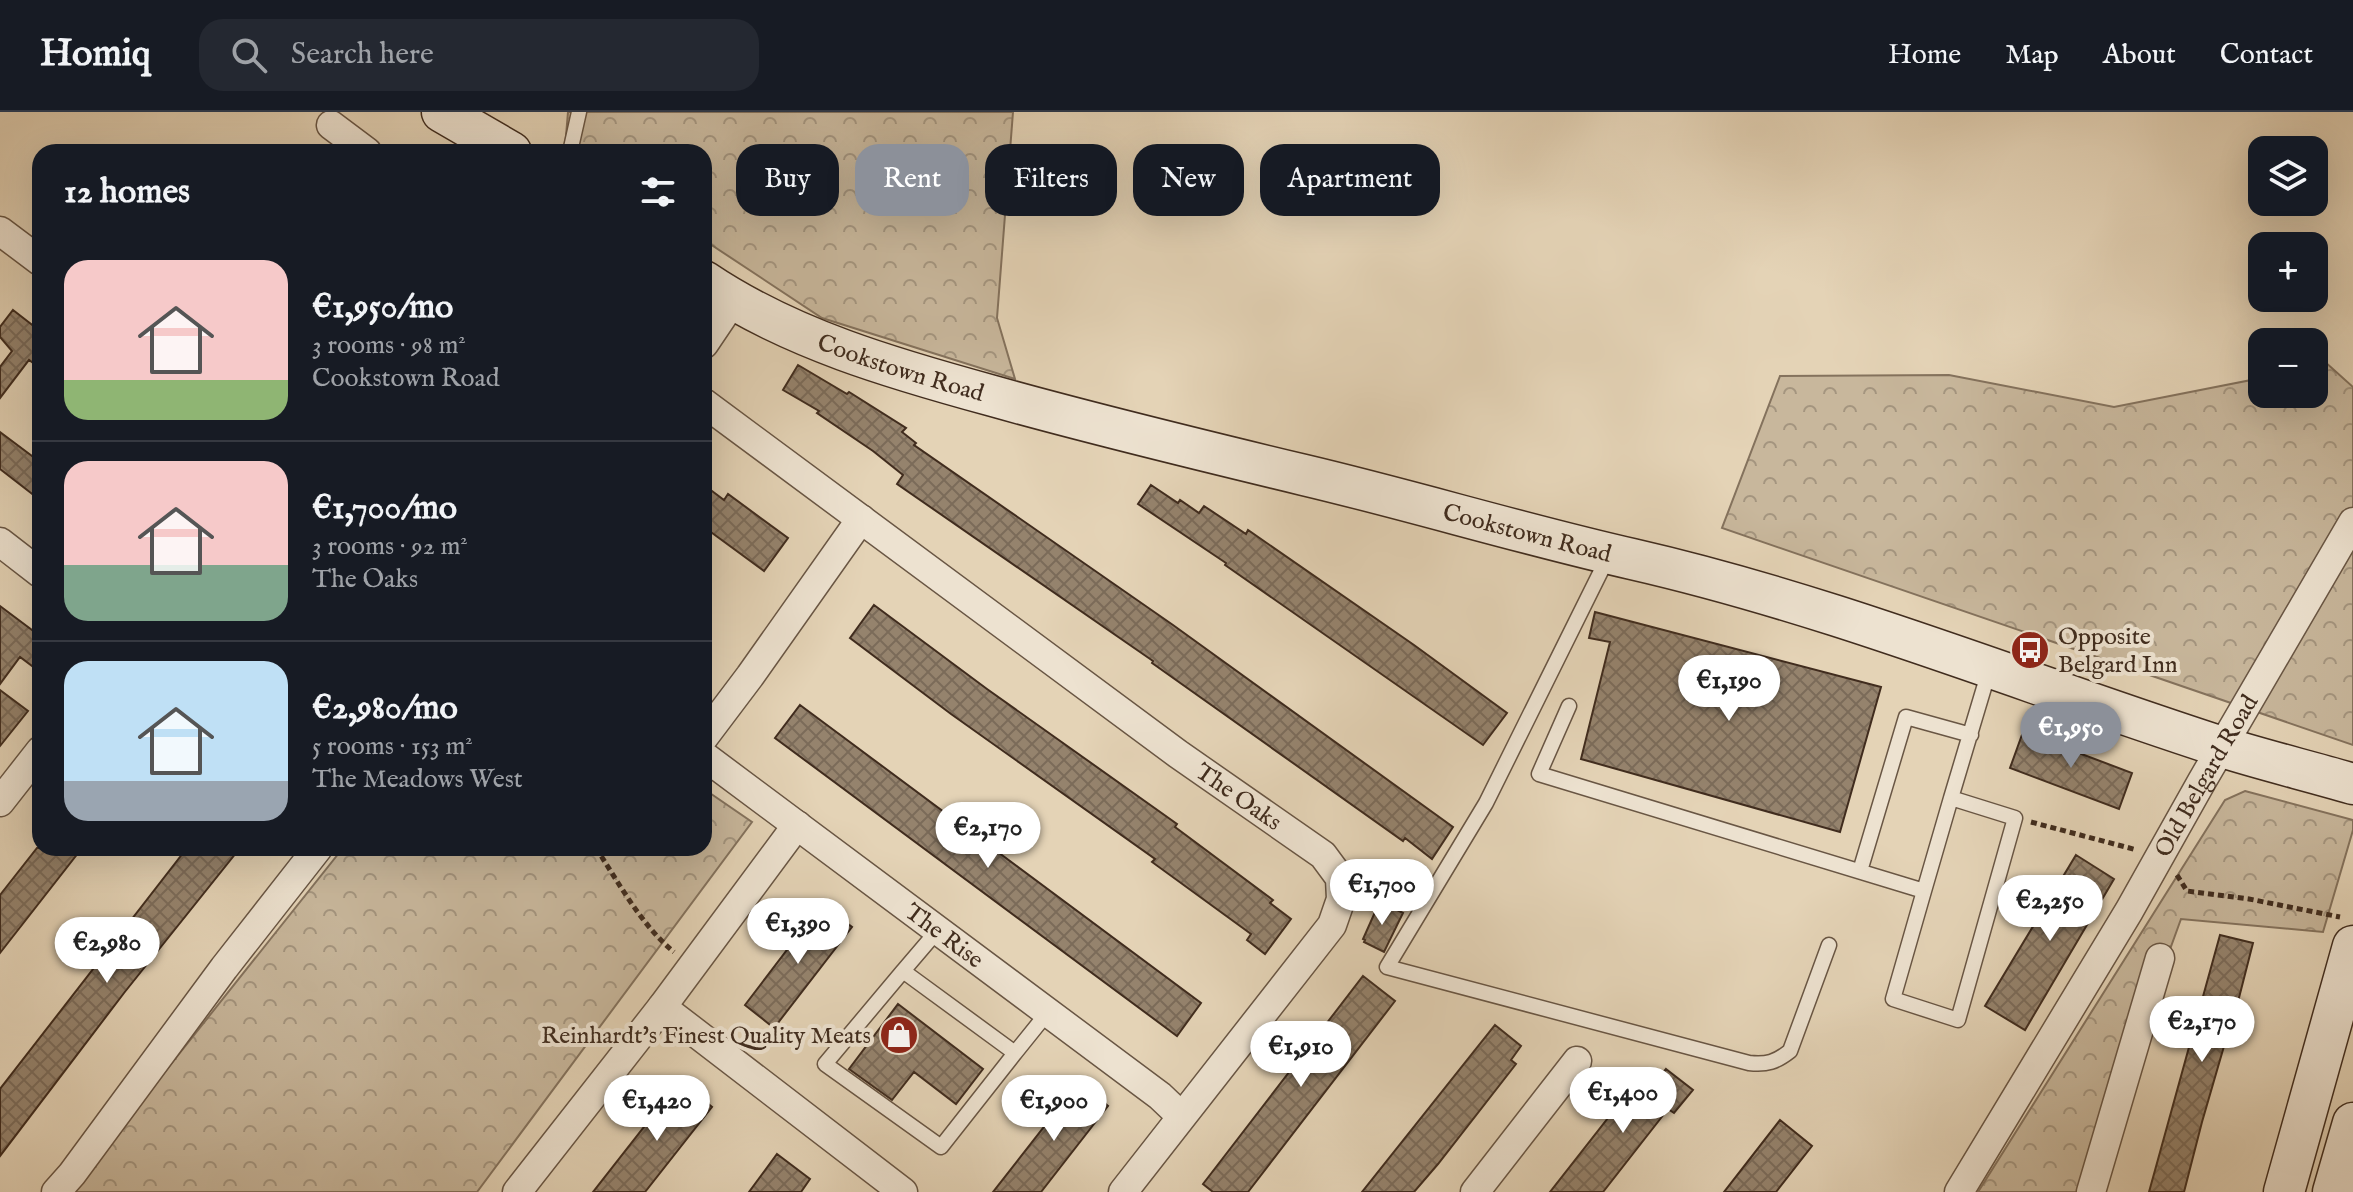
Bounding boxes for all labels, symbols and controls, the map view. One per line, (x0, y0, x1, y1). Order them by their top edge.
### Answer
search box (199, 19, 759, 91)
text: Homiq (40, 31, 151, 79)
icon: search (227, 33, 271, 77)
text: Search here (291, 36, 434, 74)
text: Home (1888, 38, 1961, 73)
text: Map (2005, 38, 2059, 73)
text: About (2103, 38, 2176, 73)
text: Contact (2220, 38, 2313, 73)
map controls (2248, 136, 2328, 408)
button: layers (2248, 136, 2328, 216)
chip: Buy (736, 144, 839, 216)
chip: Rent (855, 144, 969, 216)
chip: Filters (985, 144, 1117, 216)
chip: New (1133, 144, 1244, 216)
chip: Apartment (1260, 144, 1440, 216)
icon: filters (636, 170, 680, 214)
text: 12 homes (64, 171, 190, 214)
button: + (2248, 232, 2328, 312)
text: €1,950/mo (312, 286, 453, 329)
icon: home (128, 292, 224, 388)
street label: Cookstown Road (812, 328, 987, 410)
button: − (2248, 328, 2328, 408)
text: 3 rooms · 98 m² (312, 329, 466, 362)
text: Cookstown Road (312, 362, 500, 395)
text: €1,700/mo (312, 487, 457, 530)
icon: home (128, 493, 224, 589)
street label: Cookstown Road (1439, 497, 1615, 571)
text: 3 rooms · 92 m² (312, 530, 468, 563)
text: The Oaks (312, 563, 418, 596)
place label: Opposite Belgard Inn (2058, 622, 2178, 681)
bus stop icon: Opposite Belgard Inn (2009, 629, 2051, 671)
pin: €1,190 (1664, 655, 1794, 723)
text: €1,190 (1696, 664, 1762, 697)
text: €2,980/mo (312, 687, 458, 730)
street label: Old Belgard Road (2148, 689, 2266, 863)
icon: home (128, 693, 224, 789)
pin: €1,950 (2006, 702, 2136, 770)
text: €1,950 (2038, 711, 2104, 744)
text: 5 rooms · 153 m² (312, 730, 473, 763)
street label: The Oaks (1189, 757, 1287, 838)
text: The Meadows West (312, 763, 523, 796)
pin: €2,170 (923, 802, 1053, 870)
text: €2,170 (954, 811, 1022, 844)
pin: €1,700 (1317, 859, 1447, 927)
text: €1,700 (1348, 868, 1416, 901)
pin: €2,250 (1985, 875, 2115, 943)
text: €2,250 (2016, 884, 2084, 917)
street label: The Rise (898, 897, 989, 976)
pin: €1,390 (733, 898, 863, 966)
text: €1,390 (765, 907, 831, 940)
pin: €2,980 (42, 917, 172, 985)
text: €2,980 (73, 926, 141, 959)
pin: €2,170 (2137, 996, 2267, 1064)
text: €2,170 (2168, 1005, 2236, 1038)
shop icon: Reinhardt's Finest Quality Meats (878, 1014, 920, 1056)
place label: Reinhardt's Finest Quality Meats (541, 1021, 871, 1052)
pin: €1,910 (1236, 1021, 1366, 1089)
text: €1,910 (1268, 1030, 1334, 1063)
pin: €1,400 (1558, 1067, 1688, 1135)
pin: €1,420 (592, 1075, 722, 1143)
pin: €1,900 (989, 1075, 1119, 1143)
text: €1,400 (1588, 1076, 1658, 1109)
text: €1,420 (622, 1084, 692, 1117)
text: €1,900 (1020, 1084, 1088, 1117)

